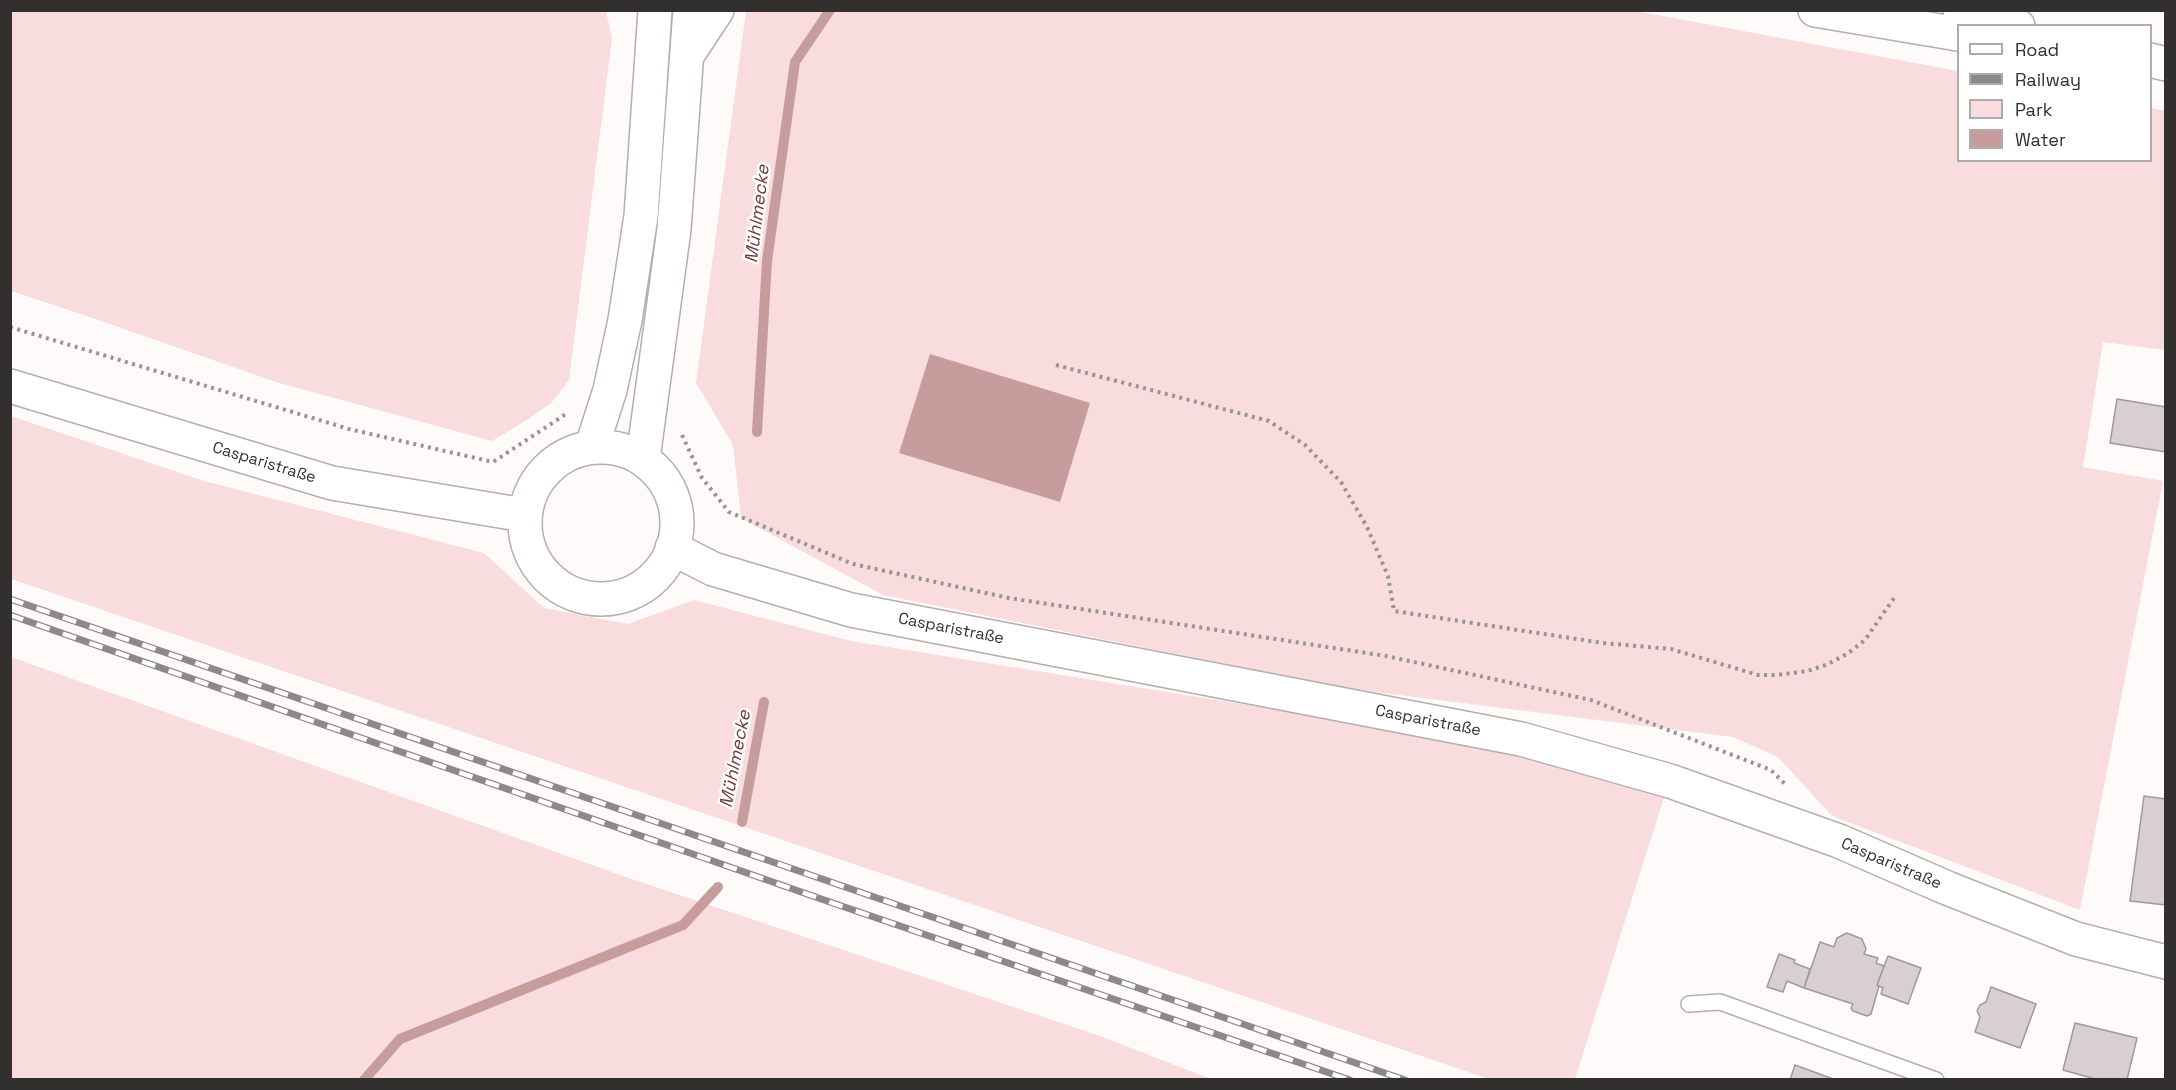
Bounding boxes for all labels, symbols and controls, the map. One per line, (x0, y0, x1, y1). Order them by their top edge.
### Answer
legend (1957, 24, 2152, 162)
text: Road (2015, 38, 2059, 61)
text: Railway (2015, 68, 2081, 91)
text: Park (2015, 98, 2052, 121)
text: Water (2015, 128, 2066, 151)
water label: Mühlmecke (741, 164, 775, 264)
street label: Casparistraße (210, 438, 318, 488)
street label: Casparistraße (896, 609, 1006, 649)
street label: Casparistraße (1373, 701, 1483, 741)
water label: Mühlmecke (716, 708, 756, 810)
street label: Casparistraße (1838, 834, 1944, 894)

